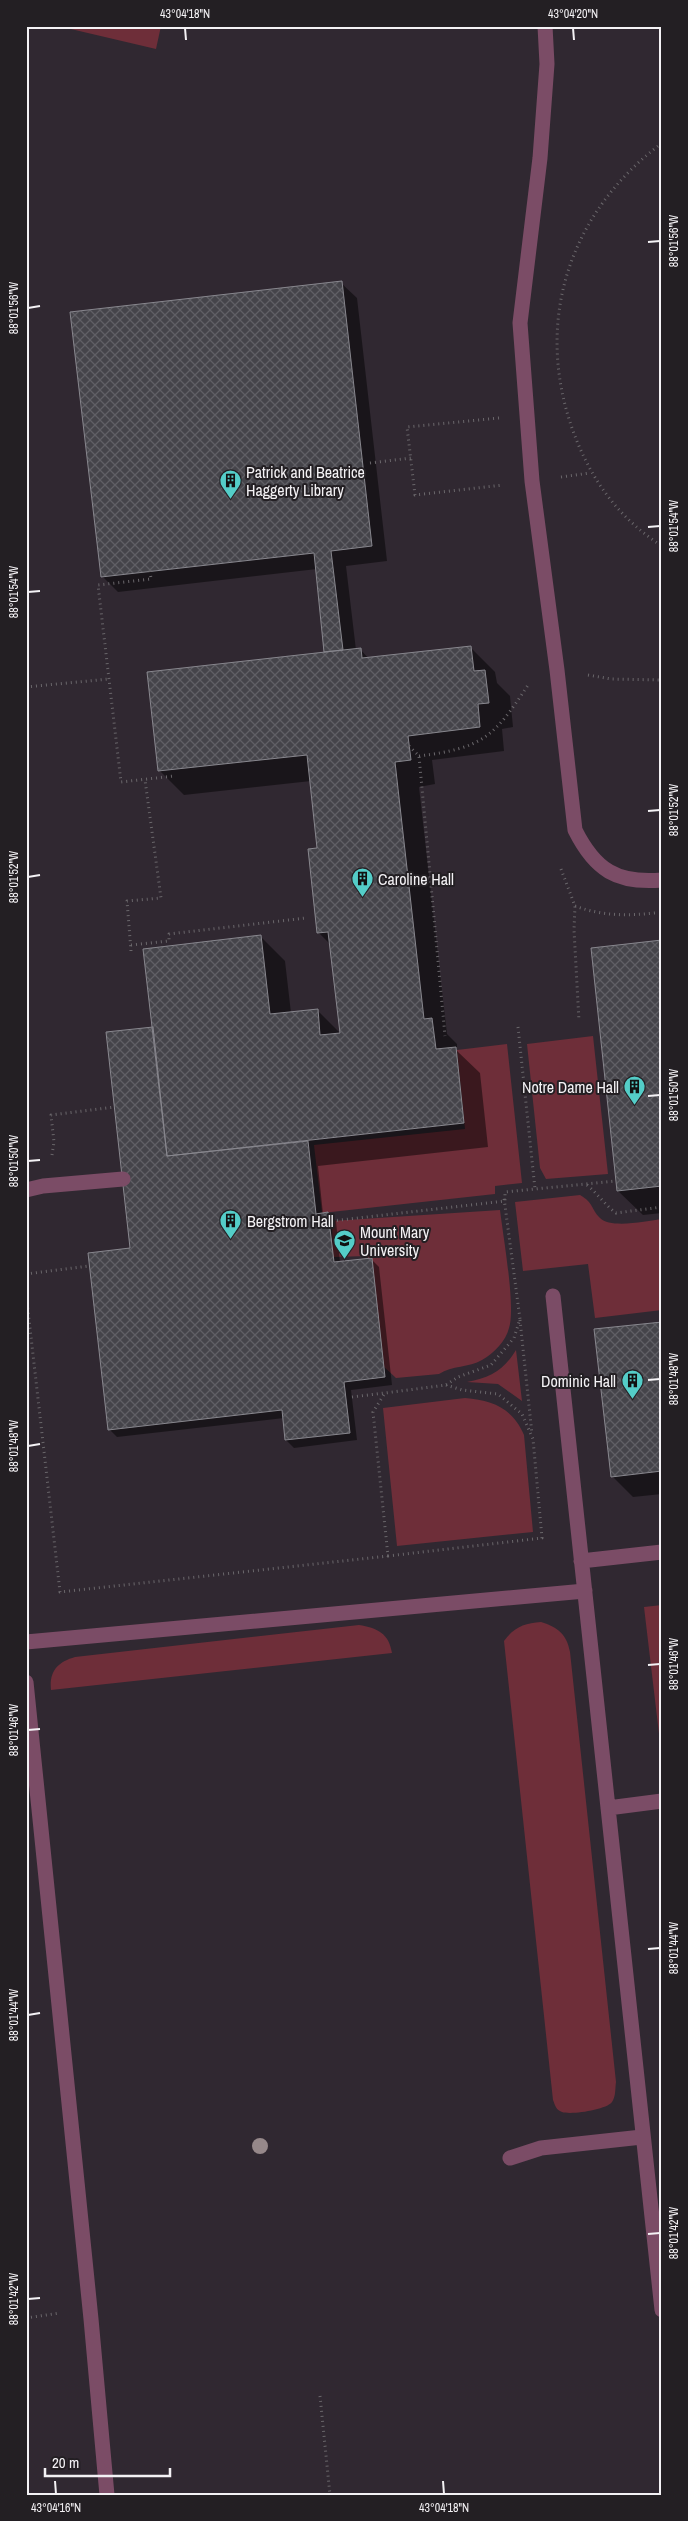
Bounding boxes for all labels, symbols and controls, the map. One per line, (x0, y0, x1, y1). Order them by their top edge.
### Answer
text: 43°04'18"N (160, 6, 210, 22)
text: 43°04'20"N (548, 6, 598, 22)
text: 88°01'56"W (666, 214, 682, 267)
text: 88°01'56"W (6, 281, 22, 334)
place label: Patrick and Beatrice Haggerty Library (246, 461, 365, 501)
building icon: Patrick and Beatrice Haggerty Library (218, 469, 242, 500)
text: 88°01'54"W (666, 499, 682, 552)
text: 88°01'54"W (6, 565, 22, 618)
text: 88°01'52"W (666, 783, 682, 836)
text: 88°01'52"W (6, 850, 22, 903)
building icon: Caroline Hall (350, 867, 374, 898)
place label: Caroline Hall (378, 868, 454, 890)
text: 88°01'50"W (666, 1068, 682, 1121)
building icon: Notre Dame Hall (623, 1075, 647, 1106)
place label: Notre Dame Hall (522, 1076, 619, 1098)
text: 88°01'50"W (6, 1134, 22, 1187)
building icon: Bergstrom Hall (219, 1209, 243, 1240)
place label: Bergstrom Hall (247, 1210, 334, 1232)
place label: Mount Mary University (360, 1221, 430, 1261)
school or university icon: Mount Mary University (332, 1229, 356, 1260)
text: 88°01'48"W (666, 1352, 682, 1405)
building icon: Dominic Hall (620, 1369, 644, 1400)
place label: Dominic Hall (541, 1370, 616, 1392)
text: 88°01'48"W (6, 1419, 22, 1472)
text: 88°01'46"W (666, 1637, 682, 1690)
text: 88°01'46"W (6, 1703, 22, 1756)
text: 88°01'44"W (666, 1921, 682, 1974)
text: 88°01'44"W (6, 1988, 22, 2041)
text: 88°01'42"W (666, 2206, 682, 2259)
text: 88°01'42"W (6, 2272, 22, 2325)
scale bar (45, 2446, 170, 2478)
text: 20 m (52, 2452, 79, 2473)
text: 43°04'16"N (31, 2500, 81, 2516)
text: 43°04'18"N (419, 2500, 469, 2516)

